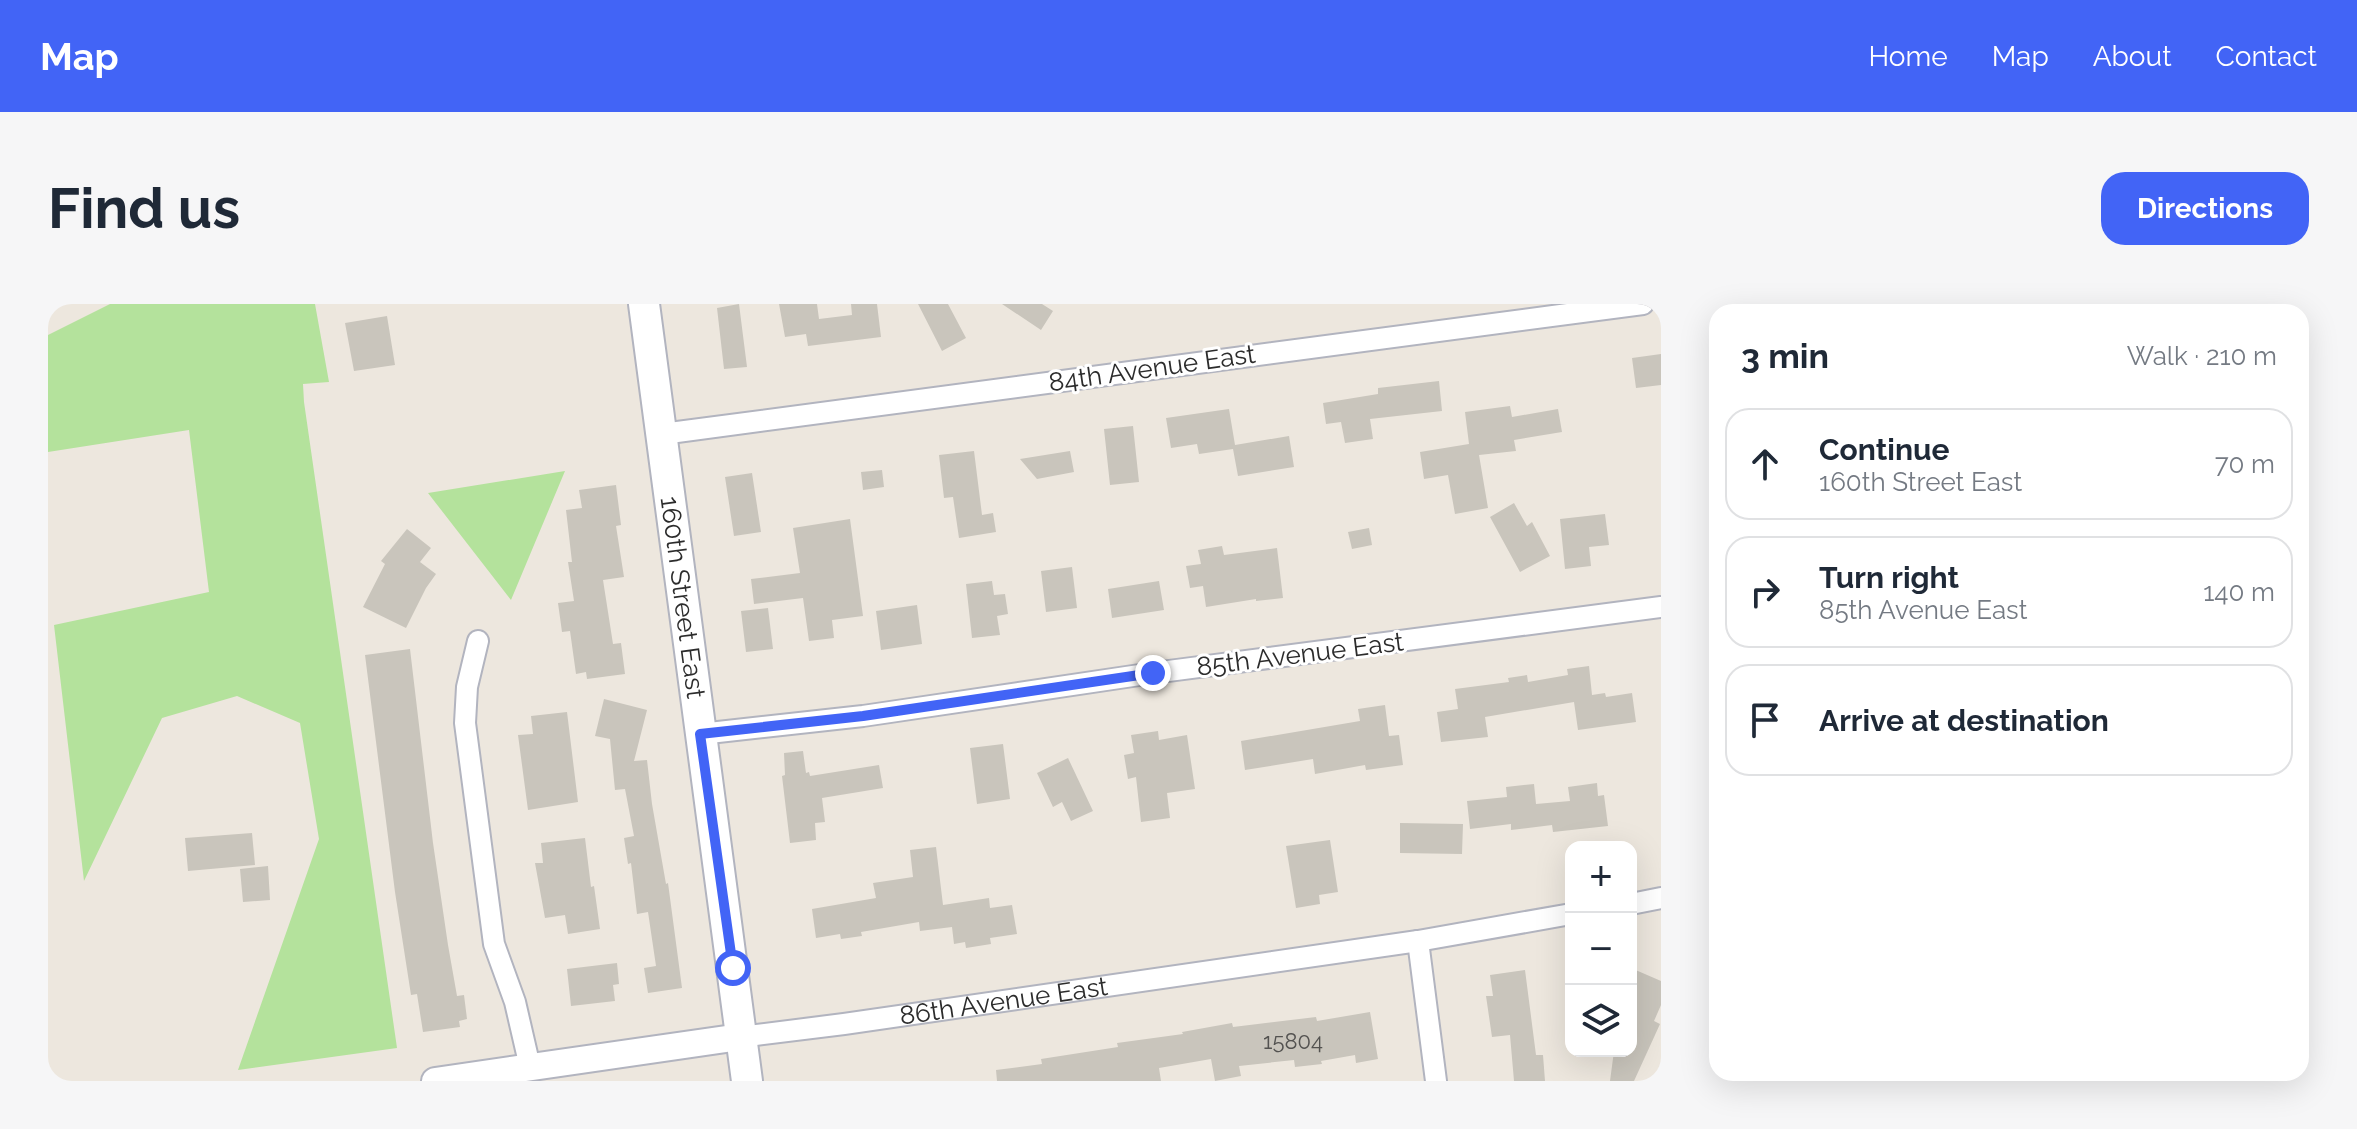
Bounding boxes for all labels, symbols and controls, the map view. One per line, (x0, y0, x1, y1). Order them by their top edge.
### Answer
text: Map (40, 34, 119, 79)
text: Home (1868, 40, 1948, 73)
text: Map (1992, 40, 2049, 73)
text: About (2093, 40, 2172, 73)
text: Contact (2216, 40, 2317, 73)
button: Directions (2101, 172, 2309, 245)
text: Find us (48, 175, 240, 241)
text: 3 min (1741, 336, 1829, 376)
street label: 84th Avenue East (1047, 339, 1258, 397)
text: Walk · 210 m (2127, 341, 2277, 371)
text: Continue (1819, 432, 1950, 467)
icon: ahead (1743, 442, 1787, 486)
text: 70 m (2215, 449, 2275, 479)
text: 160th Street East (1819, 467, 2022, 497)
street label: 160th Street East (655, 495, 711, 700)
text: Turn right (1819, 560, 1959, 595)
icon: right (1743, 570, 1787, 614)
text: 140 m (2203, 577, 2275, 607)
text: 85th Avenue East (1819, 595, 2027, 625)
street label: 85th Avenue East (1195, 626, 1406, 682)
route end (1135, 655, 1171, 691)
icon: arrive (1743, 698, 1787, 742)
text: Arrive at destination (1819, 703, 2109, 738)
map controls (1565, 841, 1637, 1057)
button: + (1565, 841, 1637, 913)
button: − (1565, 913, 1637, 985)
route start (715, 950, 751, 986)
street label: 86th Avenue East (897, 971, 1110, 1031)
button: layers (1565, 985, 1637, 1057)
house number: 15804 (1263, 1028, 1323, 1054)

